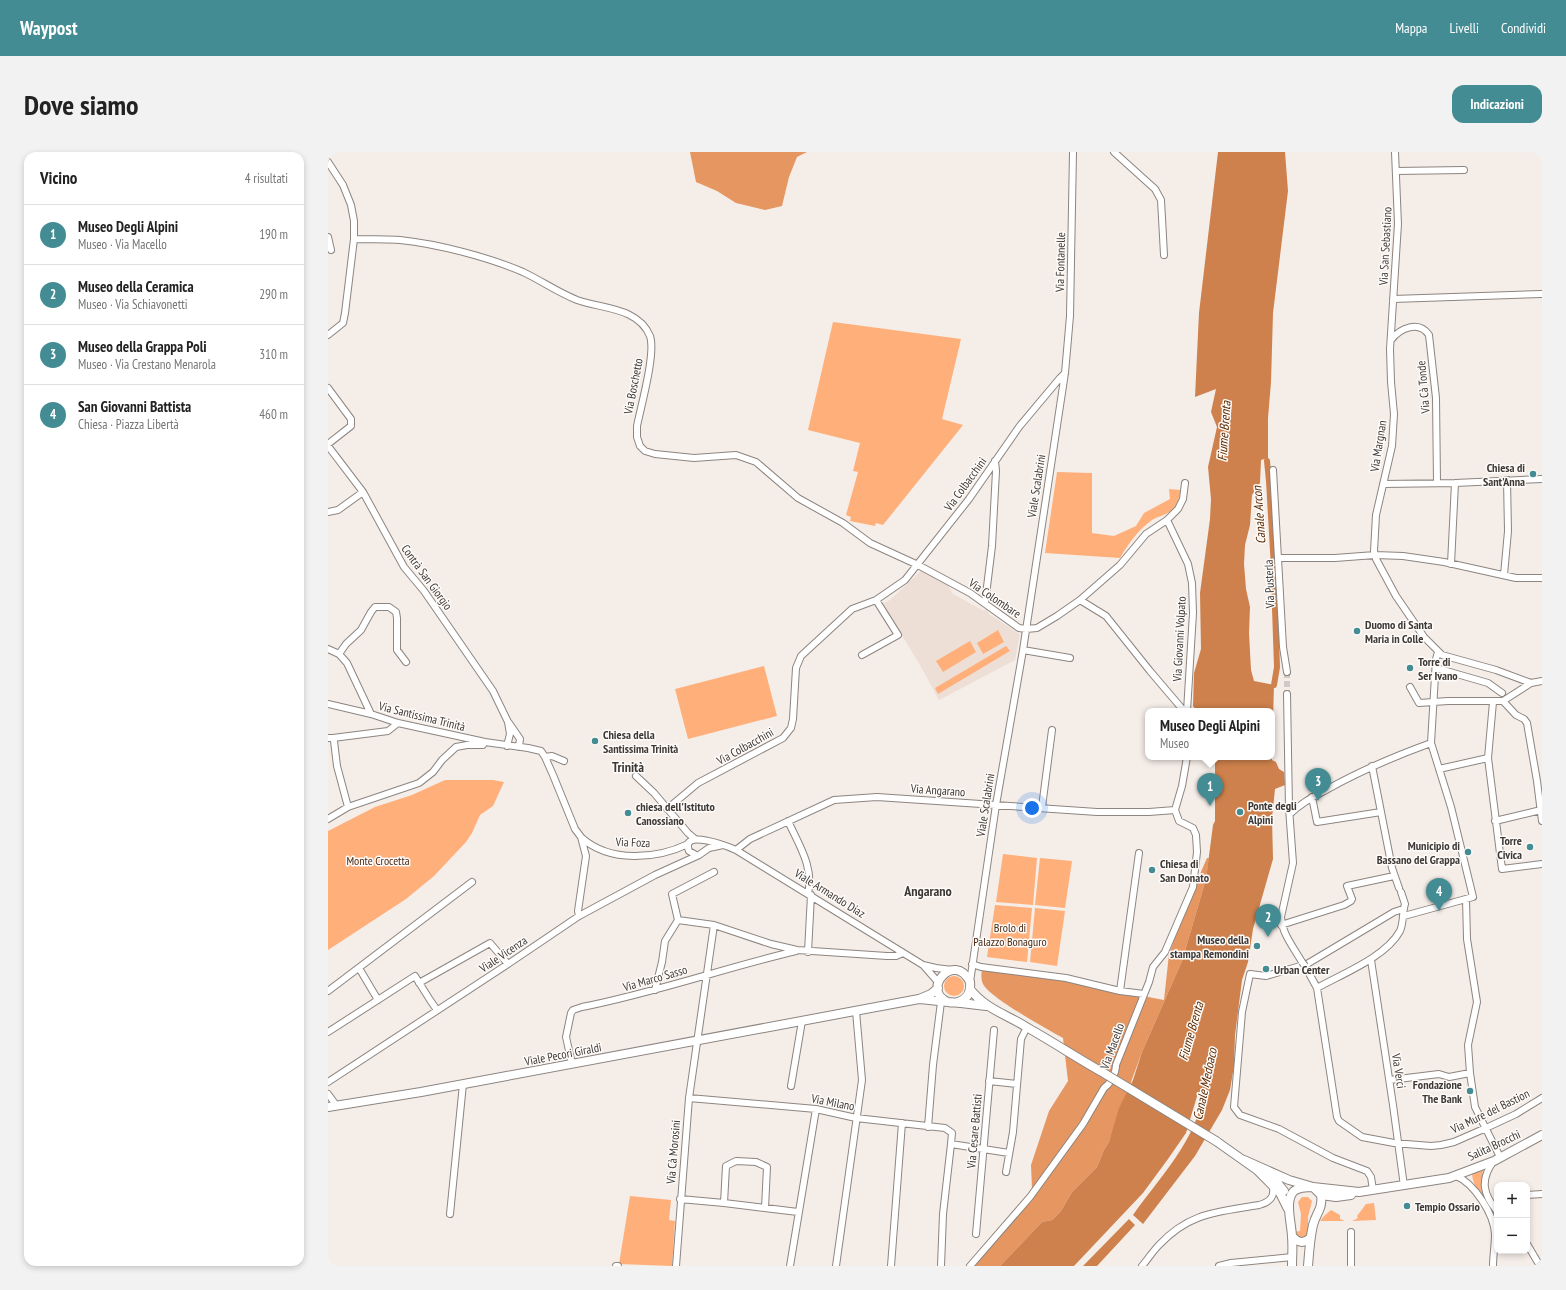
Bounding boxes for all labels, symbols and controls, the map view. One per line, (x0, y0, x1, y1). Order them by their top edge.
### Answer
text: Waypost (20, 16, 77, 40)
text: Mappa (1395, 19, 1427, 37)
text: Livelli (1449, 19, 1479, 37)
text: Condividi (1501, 19, 1546, 37)
button: Indicazioni (1452, 85, 1542, 123)
text: Dove siamo (24, 86, 139, 123)
text: Vicino (40, 167, 77, 189)
text: 4 risultati (245, 170, 288, 187)
street label: Via San Sebastiano (1375, 206, 1395, 287)
text: Museo Degli Alpini (78, 217, 178, 236)
text: 1 (50, 226, 56, 243)
text: 190 m (259, 226, 288, 243)
street label: Via Fontanelle (1052, 232, 1068, 293)
text: Museo · Via Macello (78, 236, 167, 253)
text: Museo della Ceramica (78, 277, 194, 296)
text: 2 (50, 286, 56, 303)
text: 290 m (259, 286, 288, 303)
text: Museo · Via Schiavonetti (78, 296, 188, 313)
text: Museo della Grappa Poli (78, 337, 207, 356)
text: 3 (50, 346, 56, 363)
text: 310 m (259, 346, 288, 363)
text: Museo · Via Crestano Menarola (78, 356, 216, 373)
street label: Via Boschetto (620, 357, 646, 416)
street label: Via Cà Tonde (1413, 360, 1433, 415)
text: San Giovanni Battista (78, 397, 191, 416)
water label: Fiume Brenta (1213, 400, 1235, 462)
text: 4 (50, 406, 56, 423)
text: 460 m (259, 406, 288, 423)
text: Chiesa · Piazza Libertà (78, 416, 179, 433)
street label: Via Margnan (1366, 419, 1389, 474)
street label: Viale Scalabrini (1023, 453, 1048, 520)
street label: Via Colbacchini (940, 454, 990, 515)
place label: Chiesa di Sant'Anna (1483, 460, 1525, 489)
marker: Chiesa di Sant'Anna (1528, 469, 1538, 479)
water label: Canale Arcon (1248, 484, 1270, 545)
street label: Contrà San Giorgio (398, 541, 456, 613)
street label: Via Pusterla (1261, 559, 1277, 610)
street label: Via Colombare (965, 574, 1024, 621)
street label: Via Giovanni Volpato (1169, 596, 1189, 683)
place label: Duomo di Santa Maria in Colle (1365, 617, 1432, 646)
marker: Duomo di Santa Maria in Colle (1352, 626, 1362, 636)
place label: Torre di Ser Ivano (1418, 654, 1458, 683)
marker: Torre di Ser Ivano (1405, 663, 1415, 673)
street label: Via Santissima Trinità (376, 698, 467, 734)
popup (1145, 708, 1275, 760)
text: Museo Degli Alpini (1160, 716, 1260, 735)
street label: Via Colbacchini (713, 724, 776, 768)
place label: Chiesa della Santissima Trinità (603, 727, 678, 756)
text: Museo (1160, 735, 1189, 752)
marker: Chiesa della Santissima Trinità (590, 736, 600, 746)
district label: Trinità (612, 758, 644, 776)
pin: 3 (1305, 768, 1331, 801)
street label: Viale Scalabrini (972, 772, 997, 839)
pin: 1 (1197, 773, 1223, 806)
street label: Via Angarano (909, 781, 966, 799)
your location (1022, 798, 1042, 818)
place label: Ponte degli Alpini (1247, 798, 1297, 827)
place label: chiesa dell'Istituto Canossiano (636, 799, 716, 828)
marker: Ponte degli Alpini (1235, 807, 1245, 817)
marker: chiesa dell'Istituto Canossiano (623, 808, 633, 818)
place label: Torre Civica (1497, 833, 1522, 862)
street label: Via Foza (614, 834, 651, 850)
place label: Municipio di Bassano del Grappa (1377, 838, 1460, 867)
marker: Torre Civica (1525, 842, 1535, 852)
marker: Municipio di Bassano del Grappa (1463, 847, 1473, 857)
park label: Monte Crocetta (346, 853, 410, 868)
place label: Chiesa di San Donato (1160, 856, 1210, 885)
street label: Viale Armando Diaz (791, 865, 868, 921)
marker: Chiesa di San Donato (1147, 865, 1157, 875)
pin: 4 (1426, 878, 1452, 911)
district label: Angarano (903, 882, 952, 900)
pin: 2 (1255, 904, 1281, 937)
park label: Brolo di Palazzo Bonaguro (973, 920, 1047, 949)
street label: Viale Vicenza (475, 932, 530, 976)
place label: Museo della stampa Remondini (1170, 932, 1249, 961)
marker: Museo della stampa Remondini (1252, 941, 1262, 951)
street label: Via Marco Sasso (620, 962, 689, 995)
place label: Urban Center (1274, 962, 1330, 977)
marker: Urban Center (1261, 964, 1271, 974)
water label: Fiume Brenta (1175, 999, 1208, 1062)
street label: Via Macello (1096, 1021, 1127, 1072)
street label: Viale Pecori Giraldi (522, 1039, 603, 1069)
water label: Canale Medoaco (1189, 1045, 1221, 1122)
street label: Via Verci (1389, 1051, 1409, 1090)
place label: Fondazione The Bank (1413, 1077, 1462, 1106)
street label: Via Mure del Bastion (1447, 1086, 1532, 1137)
marker: Fondazione The Bank (1465, 1086, 1475, 1096)
street label: Via Milano (809, 1090, 856, 1114)
street label: Via Cesare Battisti (963, 1093, 985, 1170)
street label: Via Cà Morosini (663, 1119, 683, 1186)
street label: Salita Brocchi (1465, 1126, 1523, 1164)
map controls (1494, 1182, 1530, 1254)
button: + (1494, 1182, 1530, 1218)
place label: Tempio Ossario (1415, 1199, 1480, 1214)
marker: Tempio Ossario (1402, 1201, 1412, 1211)
button: − (1494, 1218, 1530, 1254)

